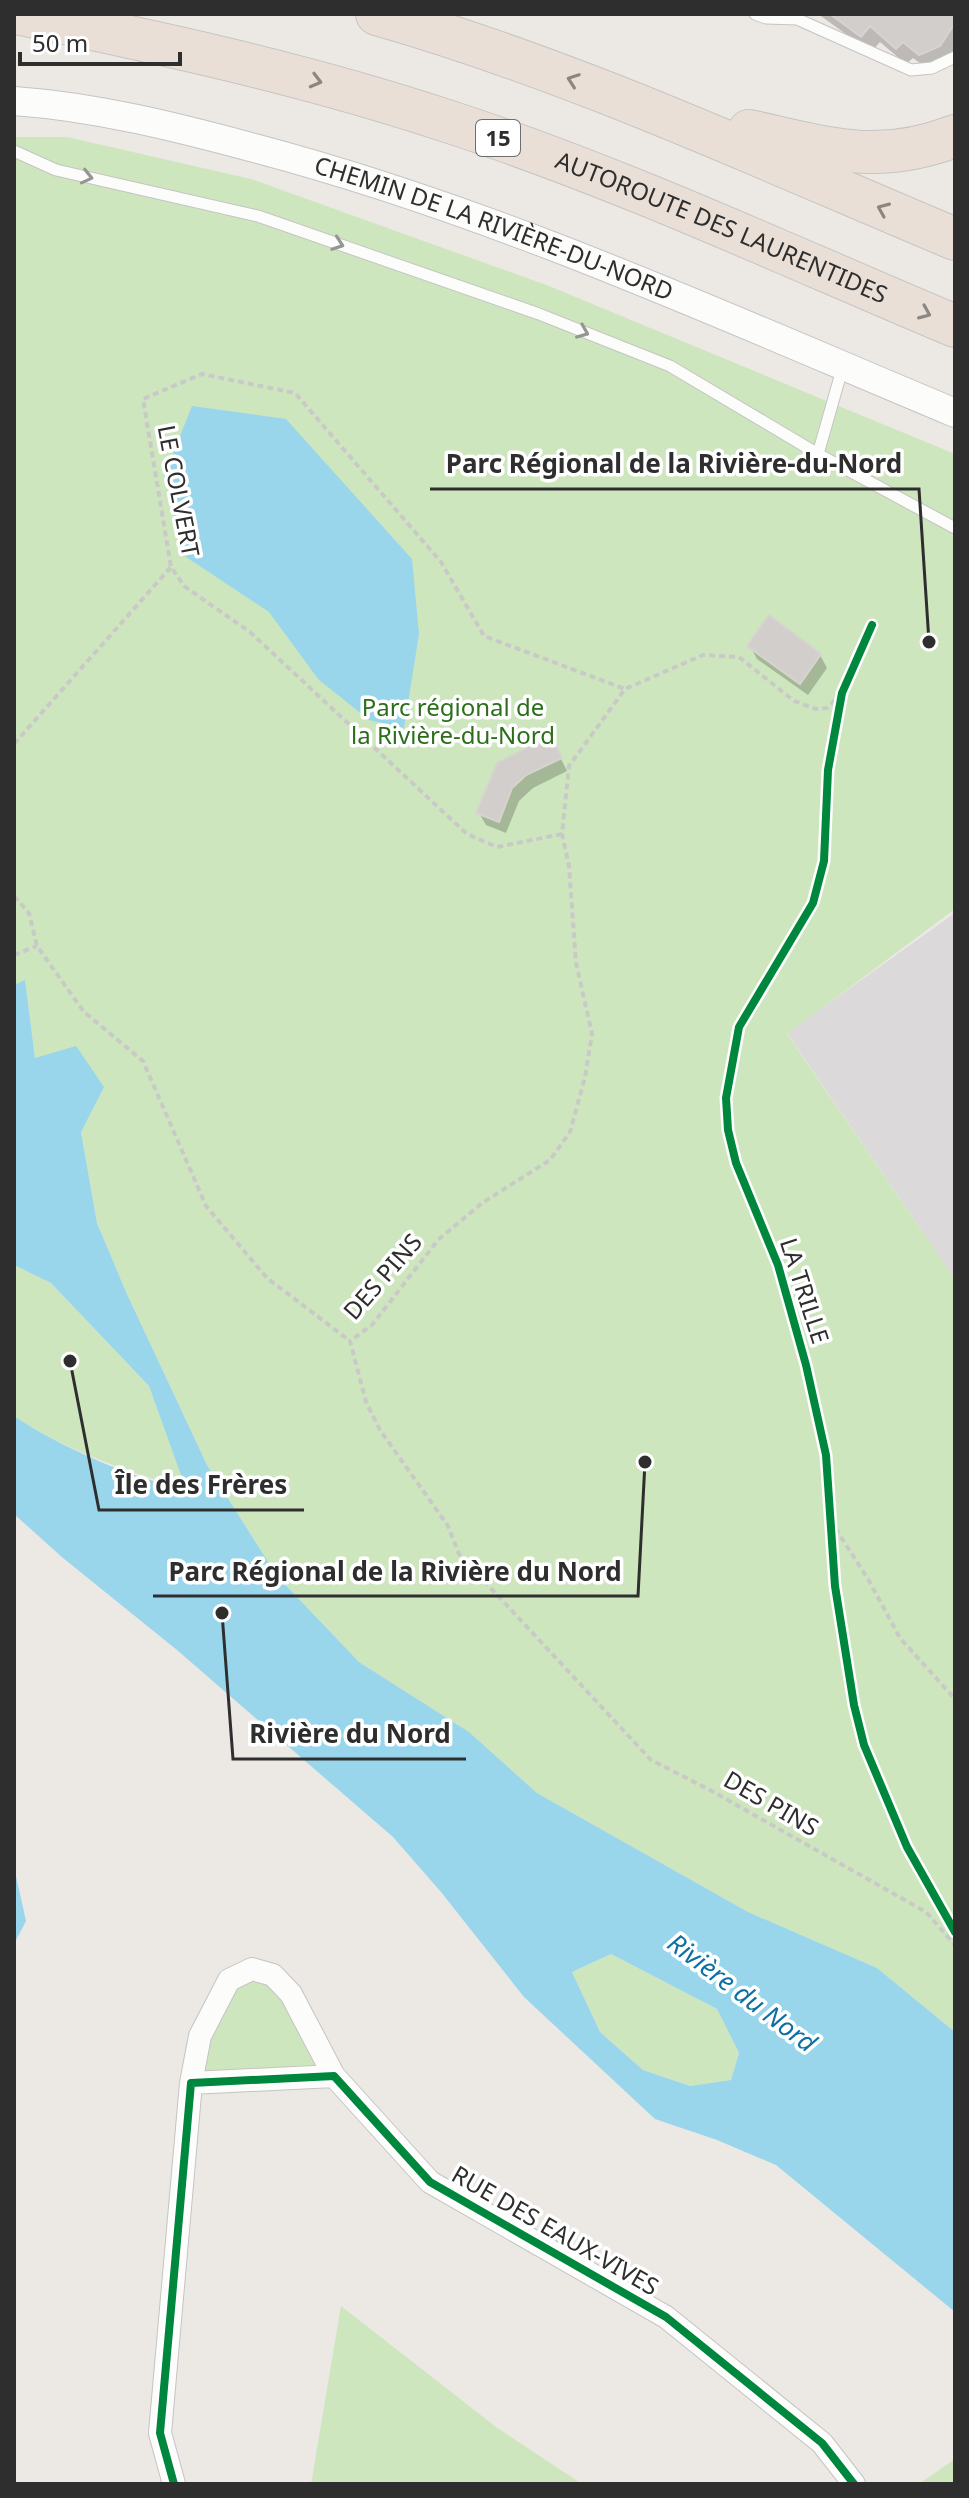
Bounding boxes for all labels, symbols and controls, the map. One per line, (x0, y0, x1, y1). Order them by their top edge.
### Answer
scale bar (20, 16, 180, 66)
text: 50 m (32, 26, 88, 59)
one-way arrow (308, 72, 322, 88)
one-way arrow (567, 73, 581, 90)
road number: 15 (476, 120, 520, 156)
street label: AUTOROUTE DES LAURENTIDES (551, 143, 893, 310)
street label: CHEMIN DE LA RIVIÈRE-DU-NORD (311, 148, 679, 308)
one-way arrow (80, 168, 93, 185)
one-way arrow (877, 202, 891, 219)
one-way arrow (330, 234, 344, 251)
one-way arrow (916, 303, 931, 319)
one-way arrow (575, 322, 589, 339)
street label: LE COLVERT (151, 422, 209, 560)
callout: Parc Régional de la Rivière-du-Nord (430, 439, 919, 489)
text: Parc Régional de la Rivière-du-Nord (446, 445, 902, 481)
park label: Parc régional de la Rivière-du-Nord (351, 690, 555, 751)
street label: DES PINS (335, 1226, 429, 1326)
street label: LA TRILLE (773, 1234, 838, 1347)
callout: Île des Frères (99, 1460, 304, 1510)
text: Île des Frères (114, 1466, 287, 1502)
callout: Parc Régional de la Rivière du Nord (153, 1546, 638, 1596)
text: Parc Régional de la Rivière du Nord (168, 1553, 622, 1589)
callout: Rivière du Nord (233, 1709, 466, 1759)
text: Rivière du Nord (249, 1715, 451, 1751)
street label: DES PINS (718, 1762, 825, 1843)
water label: Rivière du Nord (661, 1924, 825, 2061)
street label: RUE DES EAUX-VIVES (446, 2157, 665, 2302)

